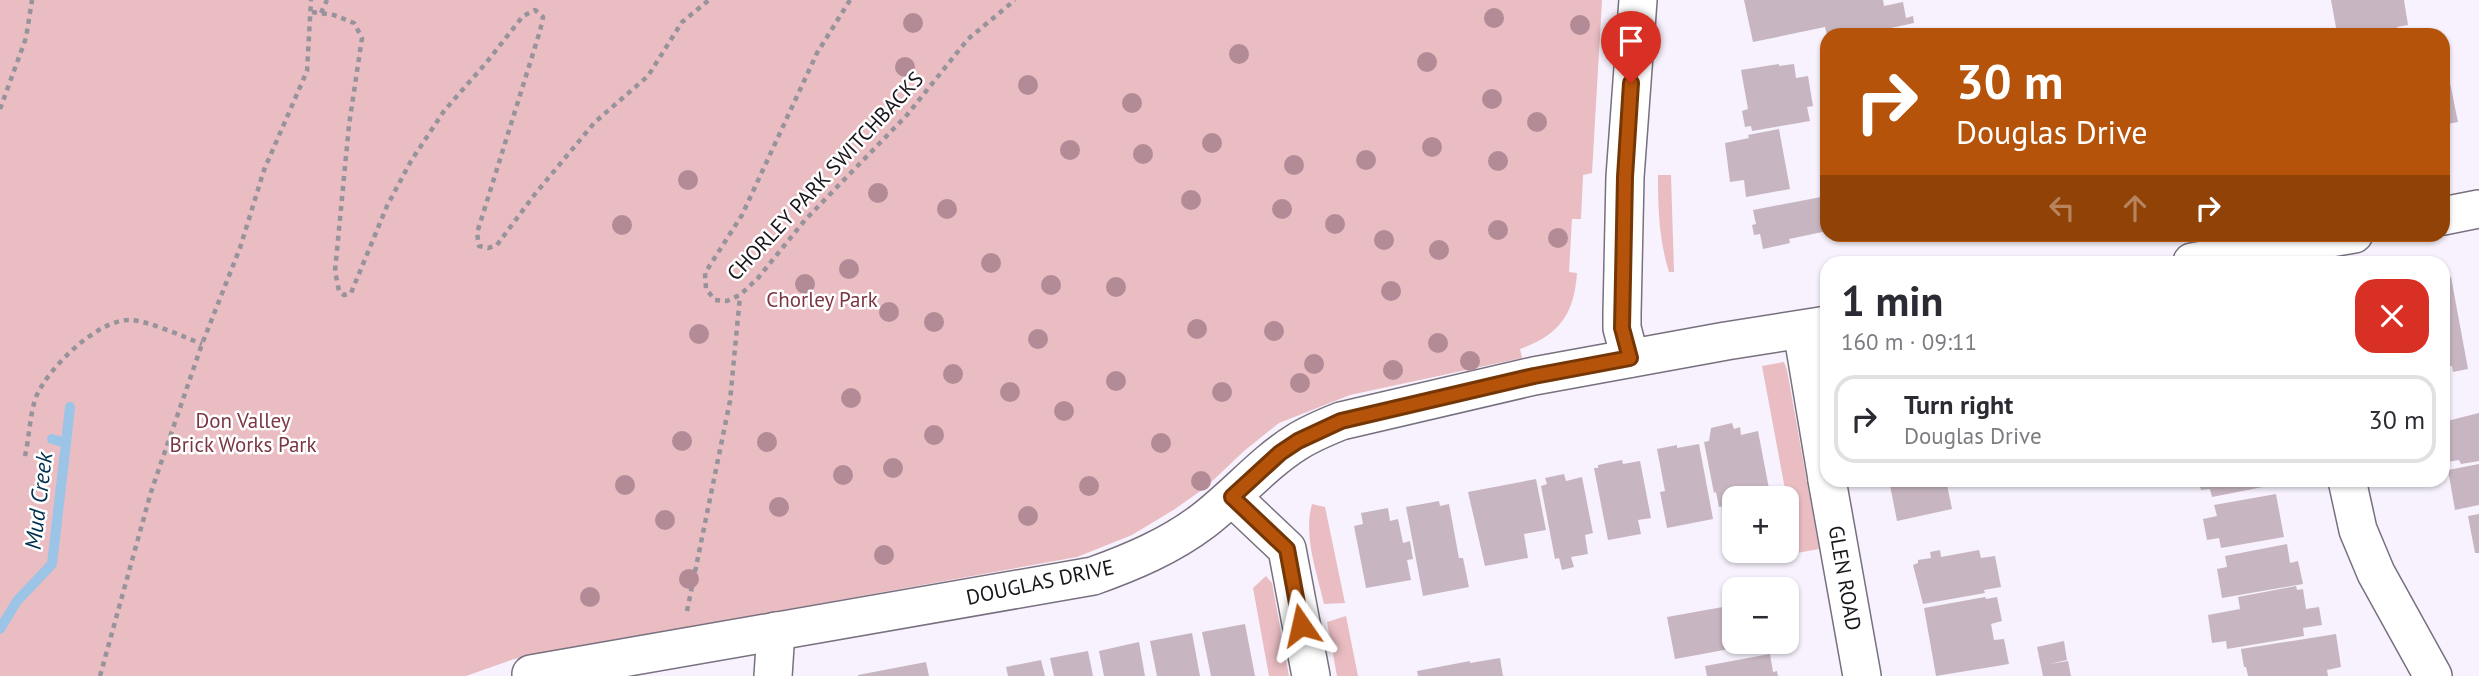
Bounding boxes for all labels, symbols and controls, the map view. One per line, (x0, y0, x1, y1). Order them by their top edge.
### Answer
pin (1601, 11, 1661, 83)
icon: arrive (1612, 22, 1650, 60)
text: 30 m (1956, 49, 2063, 113)
icon: right (1841, 56, 1932, 147)
street label: CHORLEY PARK SWITCHBACKS (721, 66, 929, 286)
text: Douglas Drive (1956, 111, 2147, 153)
icon: left (2043, 189, 2081, 227)
icon: ahead (2116, 189, 2154, 227)
icon: right (2189, 189, 2227, 227)
text: 1 min (1841, 273, 1943, 328)
button: close (2355, 279, 2429, 353)
park label: Chorley Park (766, 286, 878, 313)
text: 160 m · 09:11 (1841, 327, 1977, 356)
text: Turn right (1904, 388, 2013, 421)
icon: right (1845, 400, 1883, 438)
text: 30 m (2369, 403, 2425, 436)
park label: Don Valley Brick Works Park (169, 407, 317, 458)
text: Douglas Drive (1904, 421, 2042, 450)
water label: Mud Creek (18, 449, 59, 551)
map controls (1722, 486, 1799, 654)
button: + (1722, 486, 1799, 563)
street label: GLEN ROAD (1822, 523, 1868, 633)
street label: DOUGLAS DRIVE (964, 553, 1116, 611)
button: − (1722, 577, 1799, 654)
position arrow (1264, 588, 1338, 662)

